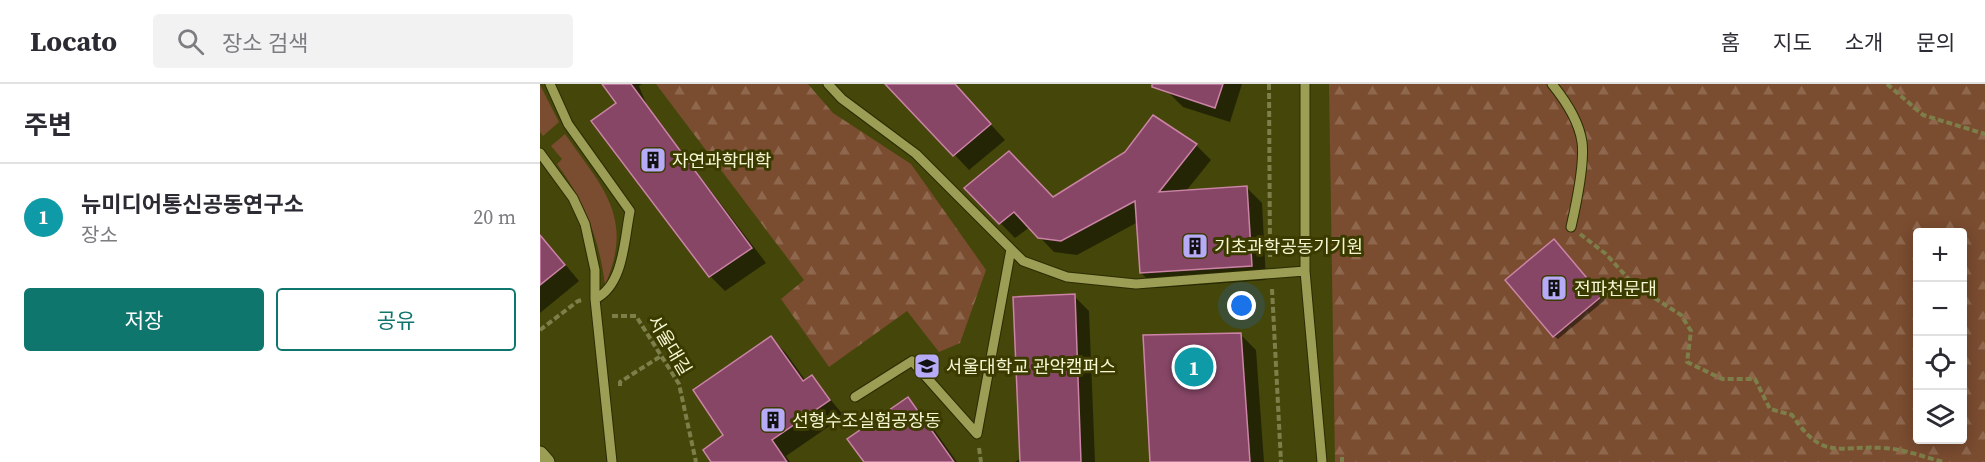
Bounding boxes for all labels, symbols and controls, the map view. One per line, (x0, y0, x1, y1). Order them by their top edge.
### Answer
search box (153, 14, 573, 68)
text: Locato (30, 22, 117, 60)
icon: search (174, 25, 207, 58)
text: 장소 검색 (222, 28, 308, 58)
text: 홈 (1721, 28, 1740, 57)
text: 지도 (1773, 28, 1812, 57)
text: 소개 (1845, 28, 1883, 57)
text: 문의 (1916, 28, 1955, 57)
text: 주변 (24, 107, 72, 143)
building icon: 자연과학대학 (638, 145, 668, 175)
place label: 자연과학대학 (672, 148, 771, 173)
text: 뉴미디어통신공동연구소 (81, 189, 304, 219)
text: 1 (38, 203, 49, 231)
text: 20 m (473, 203, 516, 231)
text: 장소 (81, 221, 118, 249)
map controls (1913, 228, 1967, 444)
button: + (1913, 228, 1967, 282)
building icon: 기초과학공동기기원 (1180, 231, 1210, 261)
place label: 기초과학공동기기원 (1214, 234, 1363, 259)
building icon: 전파천문대 (1539, 273, 1569, 303)
place label: 전파천문대 (1574, 276, 1657, 301)
button: − (1913, 282, 1967, 336)
button: 저장 (24, 288, 264, 351)
button: 공유 (276, 288, 516, 351)
your location (1227, 291, 1256, 320)
street label: 서울대길 (642, 310, 698, 380)
button: locate (1913, 336, 1967, 390)
pin: 1 (1174, 344, 1214, 390)
school or university icon: 서울대학교 관악캠퍼스 (912, 351, 942, 381)
place label: 서울대학교 관악캠퍼스 (946, 354, 1116, 379)
button: layers (1913, 390, 1967, 444)
building icon: 선형수조실험공장동 (758, 405, 788, 435)
place label: 선형수조실험공장동 (792, 408, 941, 433)

